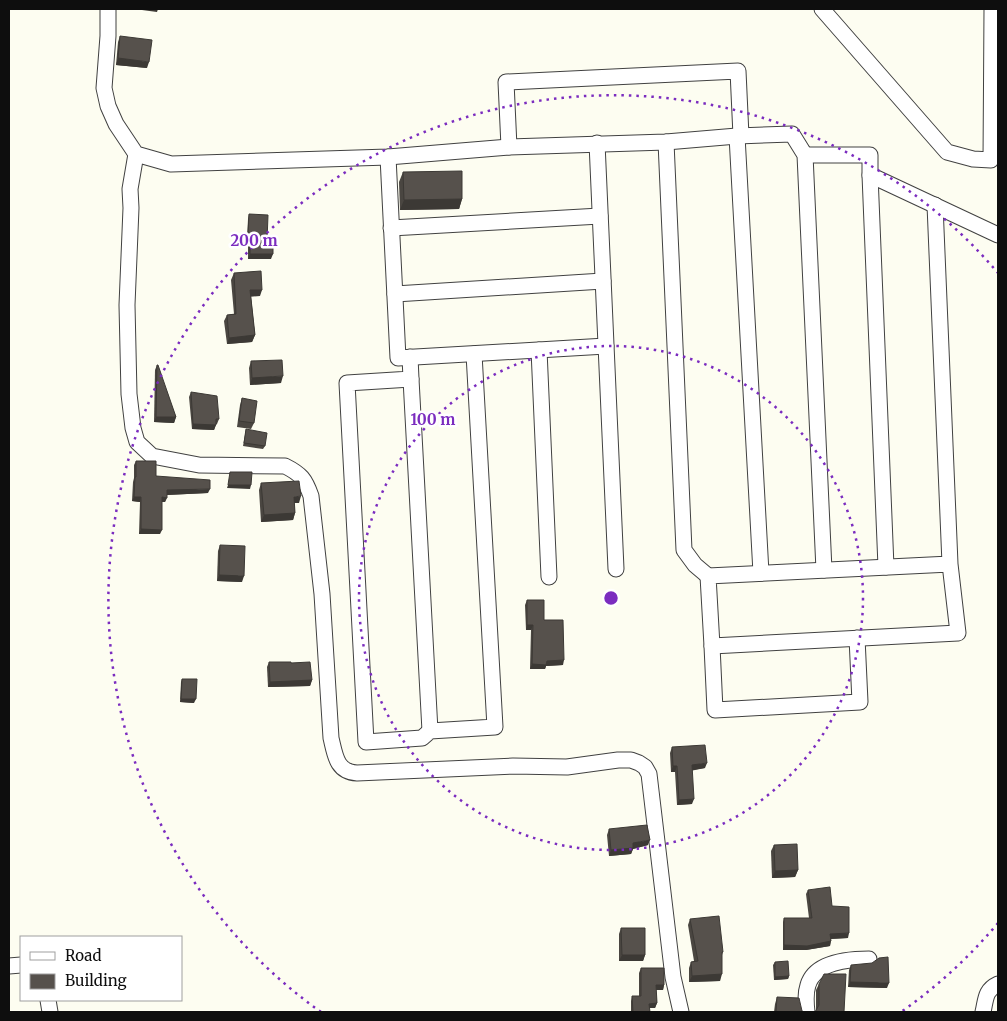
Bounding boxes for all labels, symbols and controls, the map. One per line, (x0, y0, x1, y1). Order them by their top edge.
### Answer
text: 200 m (230, 231, 278, 250)
text: 100 m (411, 410, 455, 429)
centre of rings (602, 589, 620, 607)
legend (20, 936, 182, 1001)
text: Road (65, 946, 101, 965)
text: Building (65, 971, 127, 990)

